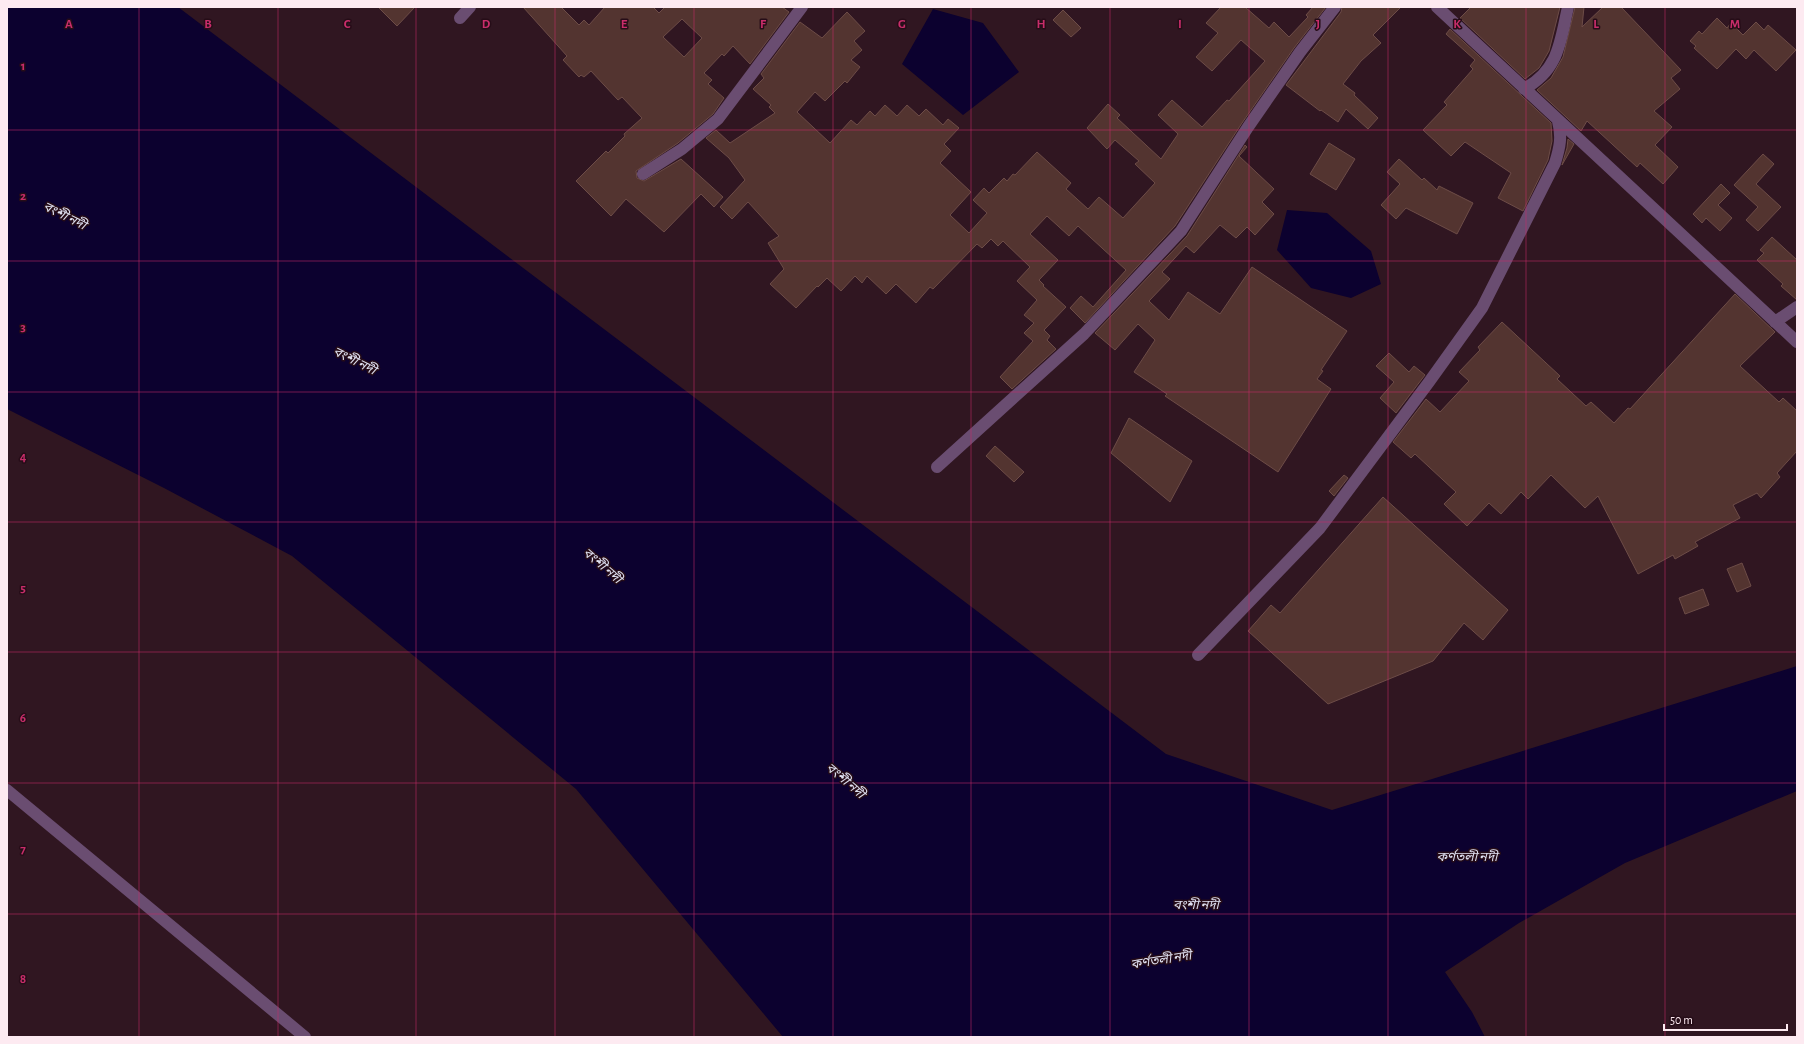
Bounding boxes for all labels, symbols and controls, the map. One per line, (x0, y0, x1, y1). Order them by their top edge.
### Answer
text: A (65, 18, 73, 31)
text: B (204, 18, 212, 31)
text: C (344, 18, 351, 31)
text: D (482, 18, 491, 31)
text: E (621, 18, 628, 31)
text: F (760, 18, 767, 31)
text: G (898, 18, 906, 31)
text: H (1036, 18, 1046, 31)
text: I (1178, 18, 1182, 31)
text: J (1316, 18, 1320, 31)
text: K (1453, 18, 1461, 31)
text: L (1593, 18, 1599, 31)
text: M (1730, 18, 1740, 31)
text: 1 (21, 60, 25, 73)
text: 2 (20, 190, 26, 203)
water label: বংশী নদী (41, 198, 91, 234)
text: 3 (20, 321, 26, 334)
water label: বংশী নদী (331, 343, 381, 379)
text: 4 (20, 451, 27, 464)
water label: বংশী নদী (580, 545, 627, 588)
text: 5 (20, 582, 26, 595)
text: 6 (20, 712, 26, 725)
water label: বংশী নদী (823, 760, 870, 803)
text: 7 (20, 843, 26, 856)
water label: কর্ণতলী নদী (1436, 849, 1500, 864)
water label: বংশী নদী (1173, 897, 1222, 912)
water label: কর্ণতলী নদী (1130, 947, 1195, 972)
text: 8 (20, 973, 26, 986)
scale bar (1664, 1006, 1787, 1032)
text: 50 m (1670, 1014, 1693, 1026)

